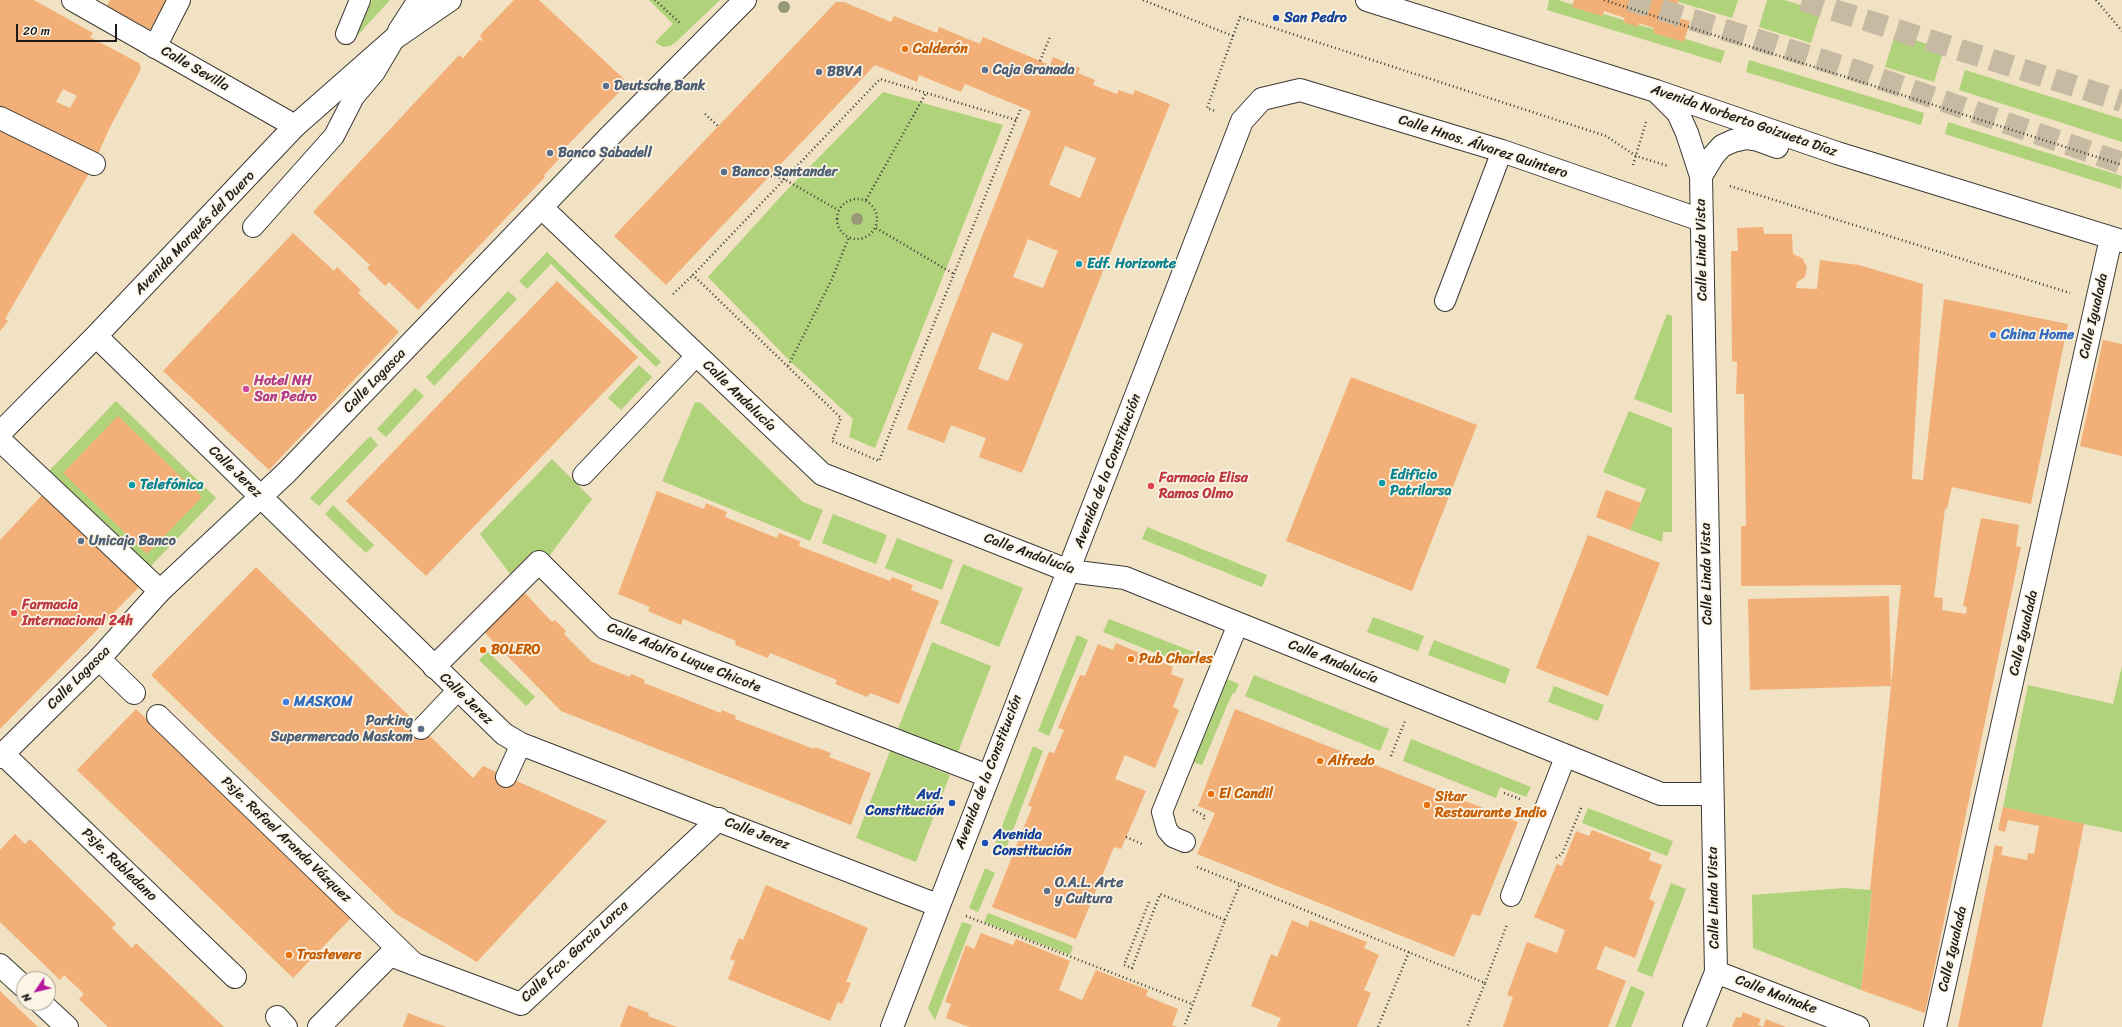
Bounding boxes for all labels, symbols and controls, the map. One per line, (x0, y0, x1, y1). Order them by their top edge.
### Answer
place label: San Pedro (1284, 10, 1347, 26)
marker: San Pedro (1271, 13, 1281, 23)
scale bar (18, 16, 119, 42)
text: 20 m (23, 20, 50, 42)
place label: Calderón (913, 41, 968, 57)
street label: Calle Sevilla (158, 43, 232, 95)
marker: Calderón (900, 44, 910, 54)
place label: Caja Granada (993, 62, 1074, 78)
place label: BBVA (827, 64, 862, 80)
marker: Caja Granada (980, 65, 990, 75)
marker: BBVA (814, 67, 824, 77)
place label: Deutsche Bank (614, 78, 705, 94)
marker: Deutsche Bank (601, 81, 611, 91)
street label: Avenida Norberto Goizueta Díaz (1649, 81, 1839, 161)
street label: Calle Hnos. Álvarez Quintero (1396, 112, 1570, 182)
place label: Banco Sabadell (558, 145, 652, 161)
marker: Banco Sabadell (545, 148, 555, 158)
place label: Banco Santander (732, 164, 837, 180)
marker: Banco Santander (719, 167, 729, 177)
street label: Avenida Marqués del Duero (132, 168, 258, 298)
street label: Calle Linda Vista (1693, 199, 1711, 301)
place label: Edf. Horizonte (1087, 256, 1176, 272)
marker: Edf. Horizonte (1074, 259, 1084, 269)
street label: Calle Igualada (2076, 272, 2112, 360)
place label: China Home (2001, 327, 2074, 343)
marker: China Home (1988, 330, 1998, 340)
street label: Calle Lagasca (340, 345, 410, 417)
street label: Calle Andalucía (699, 357, 779, 435)
place label: Hotel NH San Pedro (254, 373, 317, 406)
marker: Hotel NH San Pedro (241, 384, 251, 394)
street label: Avenida de la Constitución (1071, 392, 1145, 550)
street label: Calle Jerez (205, 442, 265, 502)
place label: Edificio Patrilarsa (1390, 467, 1451, 500)
place label: Farmacia Elisa Ramos Olmo (1159, 470, 1248, 502)
place label: Telefónica (140, 477, 204, 493)
marker: Edificio Patrilarsa (1377, 478, 1387, 488)
marker: Telefónica (127, 480, 137, 490)
marker: Farmacia Elisa Ramos Olmo (1146, 481, 1156, 491)
street label: Calle Linda Vista (1698, 523, 1716, 625)
street label: Calle Andalucía (981, 530, 1077, 578)
place label: Unicaja Banco (89, 533, 176, 549)
marker: Unicaja Banco (76, 536, 86, 546)
street label: Calle Igualada (2006, 589, 2042, 677)
place label: Farmacia Internacional 24h (22, 597, 133, 630)
marker: Farmacia Internacional 24h (9, 608, 19, 618)
street label: Calle Adolfo Luque Chicote (605, 619, 763, 697)
street label: Calle Andalucía (1286, 636, 1380, 688)
place label: BOLERO (491, 642, 541, 658)
street label: Calle Lagasca (44, 643, 114, 713)
marker: BOLERO (478, 645, 488, 655)
place label: Pub Charles (1139, 651, 1213, 667)
marker: Pub Charles (1126, 654, 1136, 664)
street label: Calle Jerez (436, 669, 496, 729)
street label: Avenida de la Constitución (952, 693, 1026, 851)
place label: MASKOM (294, 694, 352, 710)
marker: MASKOM (281, 697, 291, 707)
place label: Parking Supermercado Maskom (271, 713, 413, 746)
marker: Parking Supermercado Maskom (416, 724, 426, 734)
place label: Alfredo (1328, 753, 1375, 769)
marker: Alfredo (1315, 756, 1325, 766)
street label: Psje. Rafael Aranda Vázquez (217, 773, 355, 907)
place label: El Candil (1219, 786, 1273, 802)
place label: Avd. Constitución (865, 787, 944, 820)
marker: El Candil (1206, 789, 1216, 799)
place label: Sitar Restaurante Indio (1435, 789, 1546, 822)
marker: Avd. Constitución (947, 798, 957, 808)
marker: Sitar Restaurante Indio (1422, 800, 1432, 810)
street label: Calle Jerez (722, 814, 792, 854)
street label: Psje. Robledano (78, 825, 160, 905)
place label: Avenida Constitución (993, 827, 1072, 860)
marker: Avenida Constitución (980, 838, 990, 848)
street label: Calle Linda Vista (1705, 847, 1723, 949)
place label: O.A.L. Arte y Cultura (1055, 875, 1123, 908)
marker: O.A.L. Arte y Cultura (1042, 886, 1052, 896)
street label: Calle Fco. Garcia Lorca (518, 898, 632, 1006)
street label: Calle Igualada (1935, 905, 1971, 993)
place label: Trastevere (297, 947, 362, 963)
marker: Trastevere (284, 950, 294, 960)
north arrow (16, 971, 56, 1011)
street label: Calle Mainake (1733, 972, 1819, 1018)
text: N (17, 989, 37, 1006)

